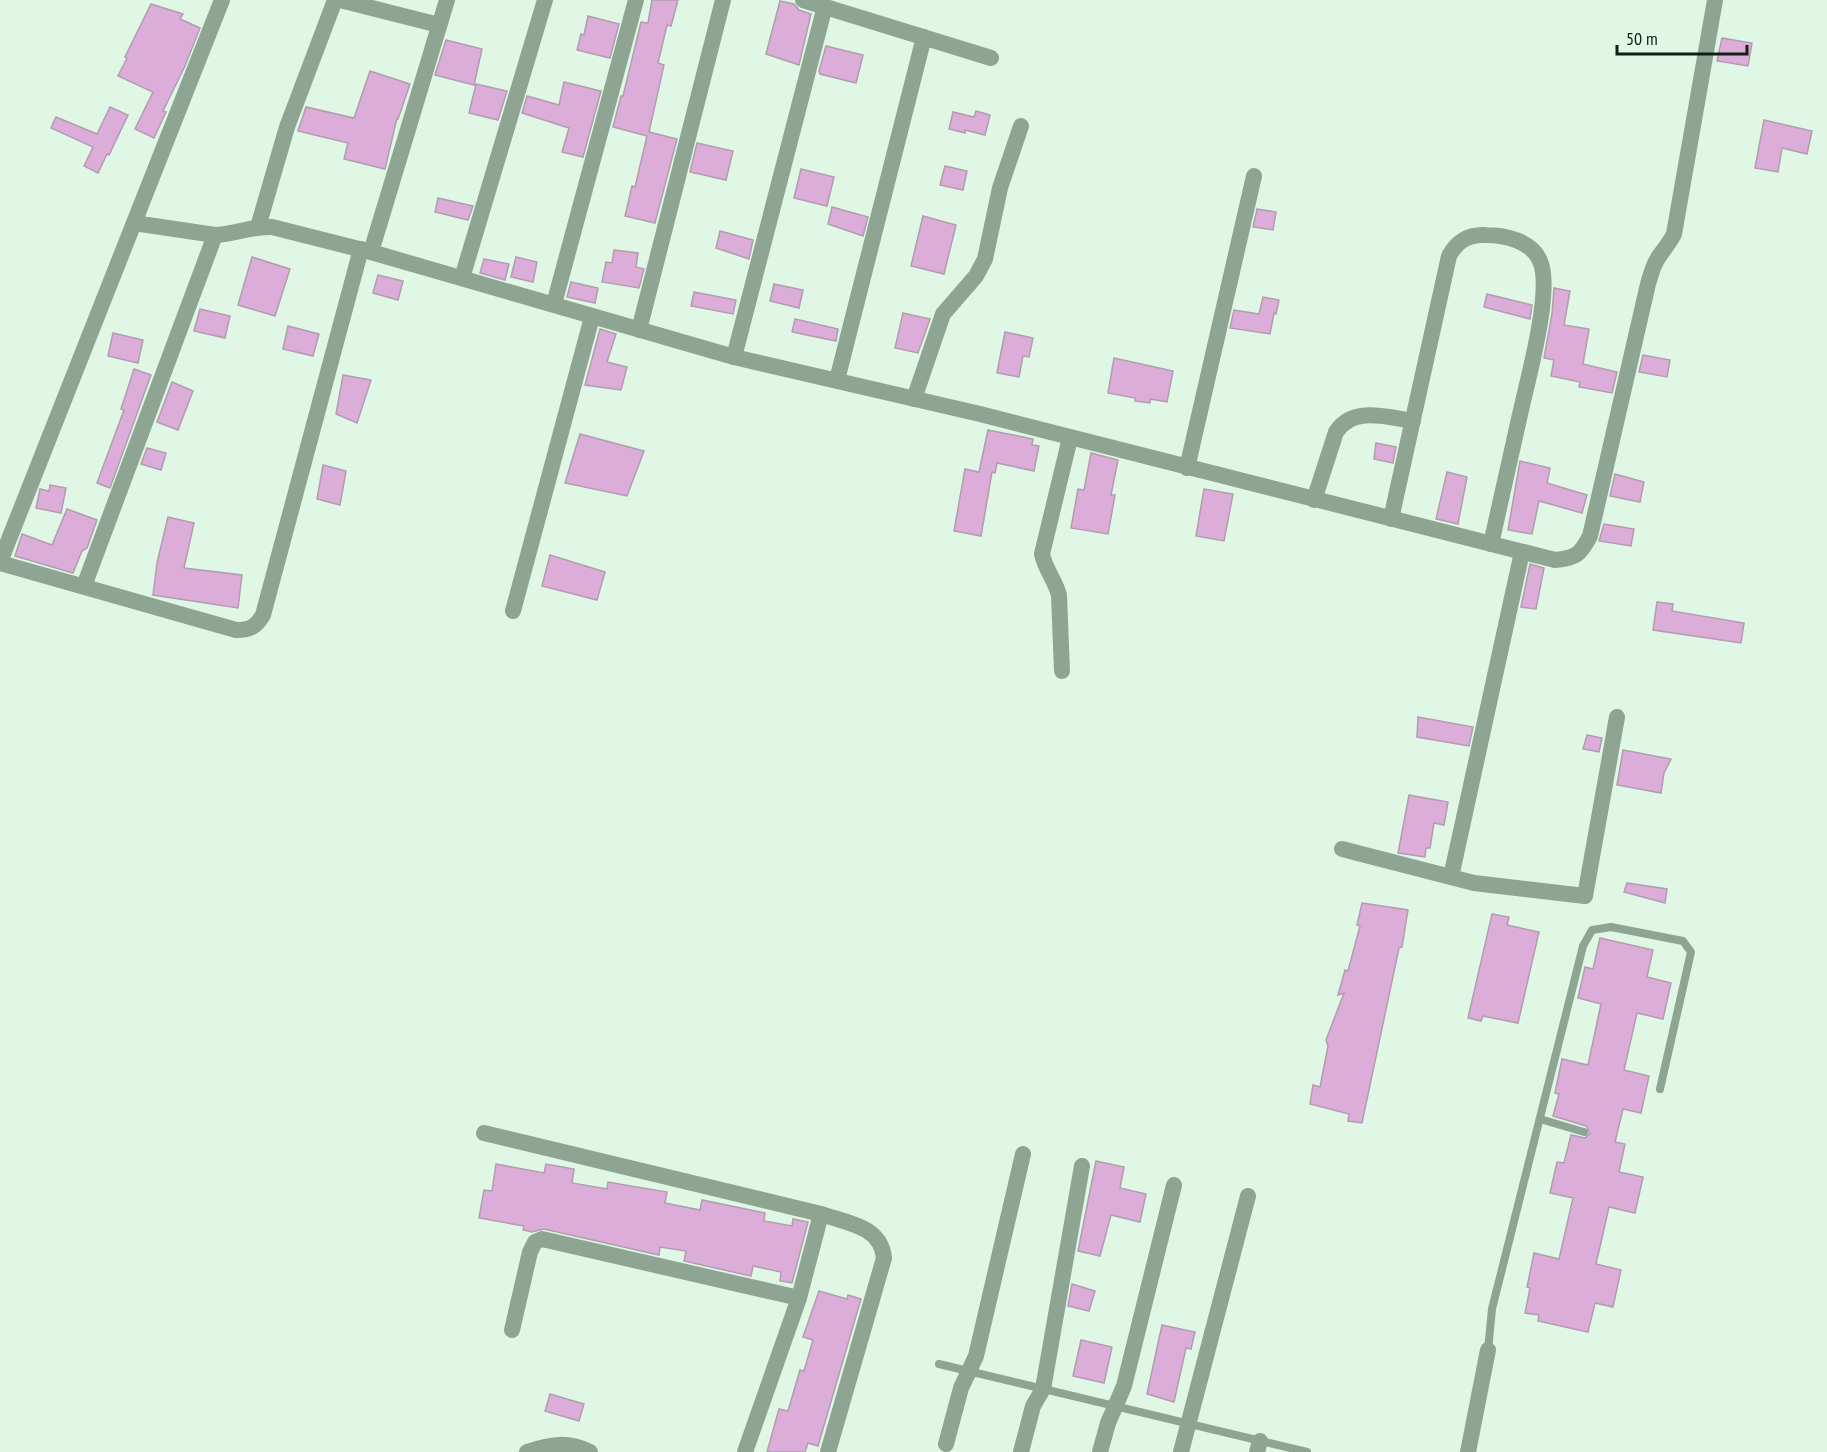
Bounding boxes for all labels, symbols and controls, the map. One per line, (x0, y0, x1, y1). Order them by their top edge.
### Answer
scale bar (1617, 18, 1748, 56)
text: 50 m (1626, 27, 1658, 50)

